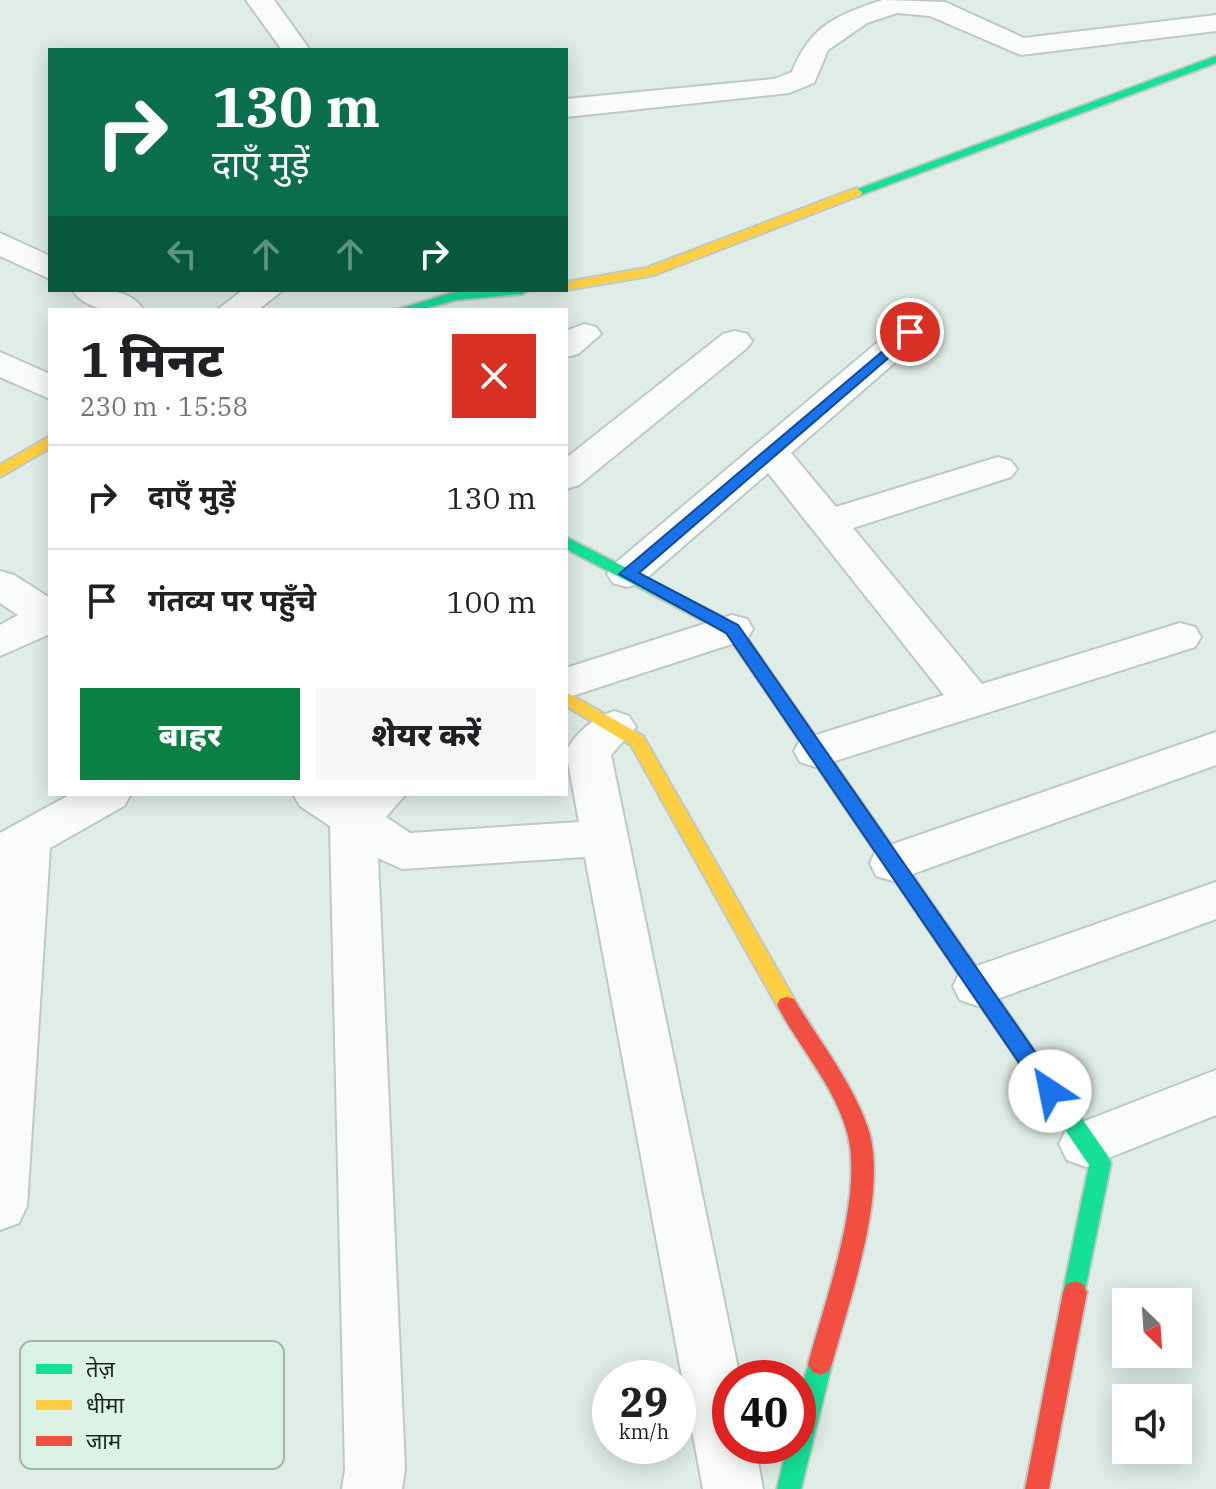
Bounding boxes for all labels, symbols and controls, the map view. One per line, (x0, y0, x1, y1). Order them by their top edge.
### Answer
text: 130 m (212, 70, 380, 142)
icon: right (80, 80, 184, 184)
text: दाएँ मुड़ें (212, 140, 310, 187)
icon: left (160, 232, 204, 276)
icon: ahead (244, 232, 288, 276)
icon: ahead (328, 232, 372, 276)
icon: right (412, 232, 456, 276)
pin (876, 298, 944, 366)
icon: arrive (888, 310, 932, 354)
text: 1 मिनट (80, 328, 223, 390)
button: close (452, 334, 536, 418)
text: 230 m · 15:58 (80, 389, 248, 423)
icon: right (80, 475, 124, 519)
text: दाएँ मुड़ें (148, 476, 236, 515)
text: 130 m (446, 478, 536, 517)
icon: arrive (80, 579, 124, 623)
text: गंतव्य पर पहुँचे (148, 580, 316, 619)
text: 100 m (446, 582, 536, 621)
button: बाहर (80, 688, 300, 780)
button: शेयर करें (316, 688, 536, 780)
position arrow (1008, 1049, 1092, 1133)
north arrow (1112, 1288, 1192, 1368)
map controls (1112, 1288, 1192, 1464)
legend (20, 1341, 284, 1469)
text: तेज़ (86, 1354, 116, 1383)
speed limit sign: 40 (712, 1360, 816, 1464)
text: 29 (620, 1376, 668, 1428)
button: sound (1112, 1384, 1192, 1464)
text: धीमा (86, 1390, 124, 1419)
text: km/h (619, 1418, 669, 1445)
text: जाम (86, 1426, 122, 1455)

